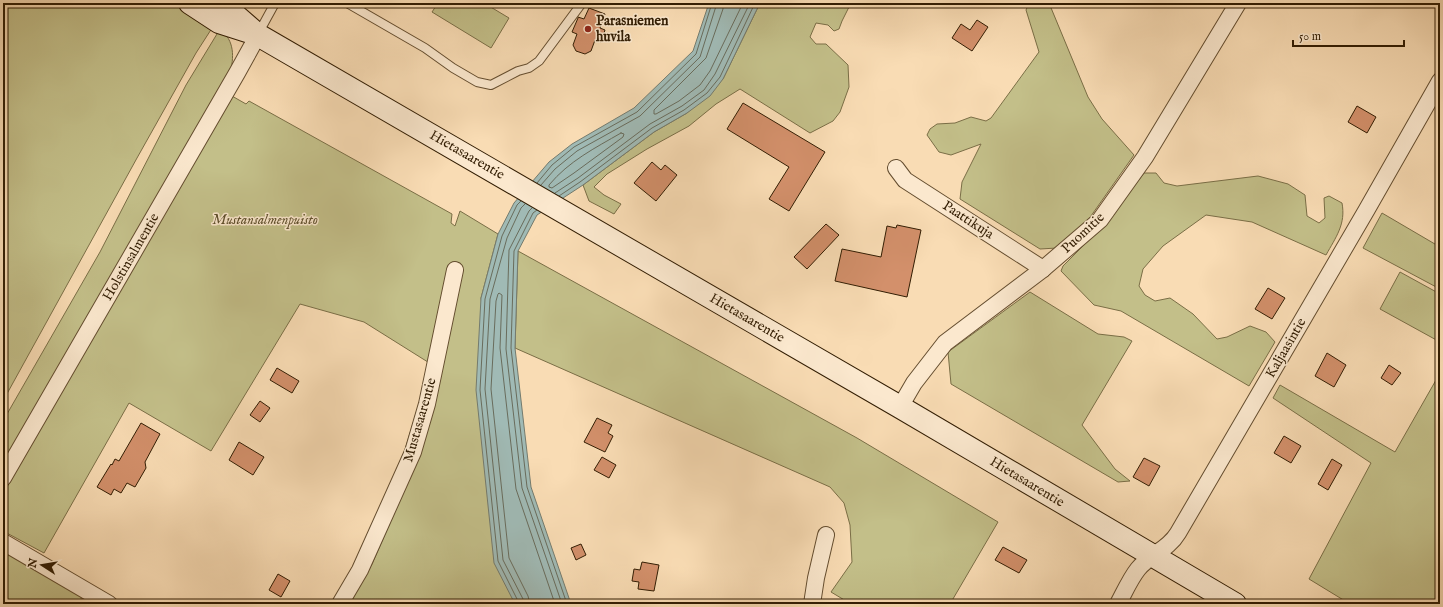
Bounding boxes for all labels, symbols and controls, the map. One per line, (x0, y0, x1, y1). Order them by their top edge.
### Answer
place label: Parasniemen huvila (595, 12, 669, 46)
scale bar (1293, 22, 1404, 48)
marker: Parasniemen huvila (583, 24, 593, 34)
text: 50 m (1299, 29, 1321, 44)
street label: Hietasaarentie (426, 126, 508, 184)
street label: Paattikuja (939, 197, 998, 244)
street label: Puomitie (1058, 208, 1109, 257)
street label: Holstinsalmentie (99, 209, 164, 304)
park label: Mustansalmenpuisto (212, 211, 318, 229)
street label: Hietasaarentie (706, 289, 788, 347)
street label: Kaljaasintie (1262, 314, 1311, 381)
street label: Mustasaarentie (399, 375, 441, 464)
street label: Hietasaarentie (986, 453, 1068, 512)
north arrow (22, 545, 62, 585)
text: N (25, 557, 41, 570)

